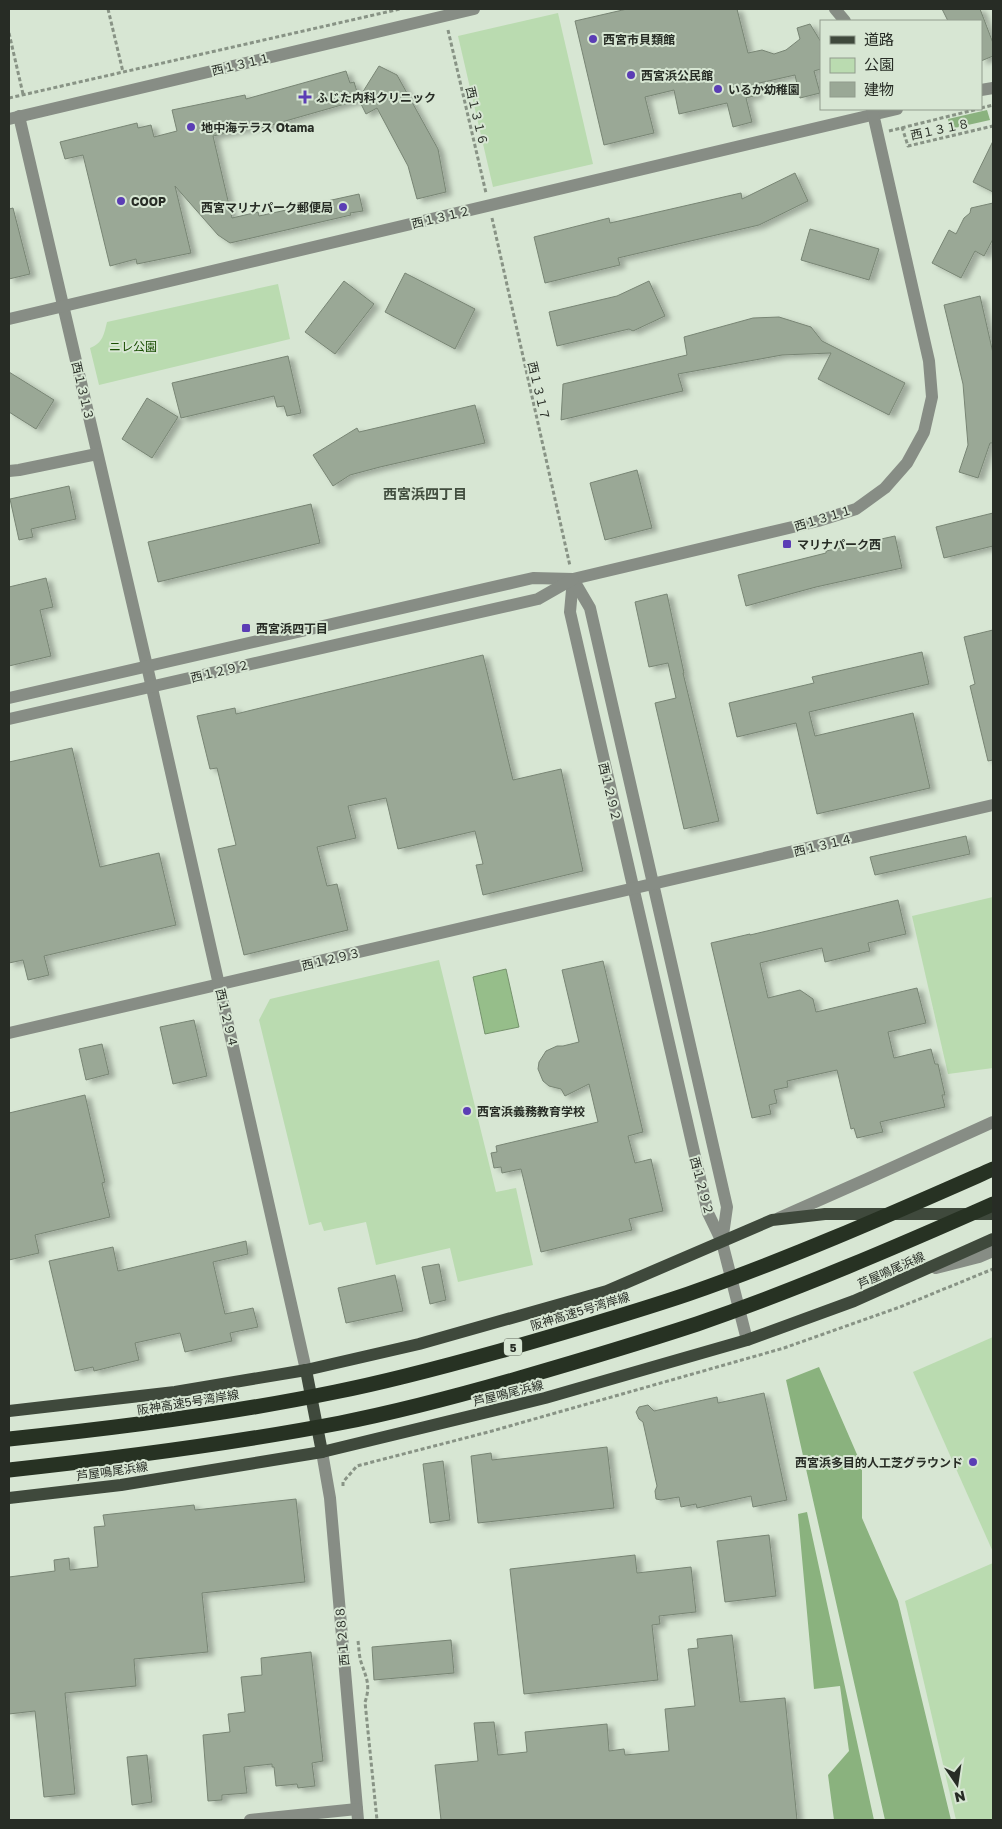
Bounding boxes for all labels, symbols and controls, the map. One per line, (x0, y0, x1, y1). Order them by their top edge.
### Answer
legend (820, 20, 982, 110)
text: 道路 (864, 30, 894, 48)
place label: 西宮市貝類館 (603, 32, 675, 47)
marker: 西宮市貝類館 (587, 33, 599, 45)
street label: 西１３１１ (210, 50, 272, 78)
text: 公園 (864, 55, 894, 73)
place label: 西宮浜公民館 (641, 68, 713, 83)
marker: 西宮浜公民館 (625, 69, 637, 81)
text: 建物 (864, 80, 894, 98)
place label: いるか幼稚園 (728, 82, 800, 97)
marker: いるか幼稚園 (712, 83, 724, 95)
street label: 西１３１６ (463, 85, 491, 147)
marker: ふじた内科クリニック (298, 90, 312, 104)
place label: ふじた内科クリニック (316, 90, 436, 105)
street label: 西１３１８ (909, 115, 971, 143)
place label: 地中海テラス Otama (201, 120, 314, 135)
marker: 地中海テラス Otama (185, 121, 197, 133)
place label: COOP (131, 194, 166, 209)
marker: COOP (115, 195, 127, 207)
place label: 西宮マリナパーク郵便局 (201, 200, 333, 215)
marker: 西宮マリナパーク郵便局 (337, 201, 349, 213)
street label: 西１３１２ (410, 203, 472, 231)
park label: ニレ公園 (109, 339, 157, 354)
street label: 西１３１３ (69, 360, 97, 422)
street label: 西１３１７ (525, 360, 553, 422)
district label: 西宮浜四丁目 (383, 485, 467, 502)
street label: 西１３１１ (792, 502, 854, 534)
place label: マリナパーク西 (797, 537, 881, 552)
marker: マリナパーク西 (781, 538, 793, 550)
place label: 西宮浜四丁目 (256, 621, 328, 636)
marker: 西宮浜四丁目 (240, 622, 252, 634)
street label: 西１２９２ (189, 657, 251, 685)
street label: 西１２９２ (596, 761, 624, 823)
street label: 西１３１４ (792, 831, 854, 859)
street label: 西１２９３ (300, 945, 362, 973)
street label: 西１２９４ (213, 987, 241, 1049)
place label: 西宮浜義務教育学校 (477, 1104, 585, 1119)
marker: 西宮浜義務教育学校 (461, 1105, 473, 1117)
street label: 西１２９２ (687, 1155, 717, 1217)
street label: 芦屋鳴尾浜線 (855, 1249, 927, 1291)
street label: 阪神高速5号湾岸線 (529, 1289, 631, 1333)
road number: 5 (504, 1338, 522, 1355)
street label: 芦屋鳴尾浜線 (471, 1377, 545, 1409)
street label: 阪神高速5号湾岸線 (136, 1387, 240, 1417)
place label: 西宮浜多目的人工芝グラウンド (795, 1455, 963, 1470)
marker: 西宮浜多目的人工芝グラウンド (967, 1456, 979, 1468)
street label: 芦屋鳴尾浜線 (75, 1459, 149, 1483)
street label: 西１２８８ (332, 1605, 352, 1667)
north arrow (932, 1759, 982, 1809)
text: N (953, 1788, 967, 1807)

